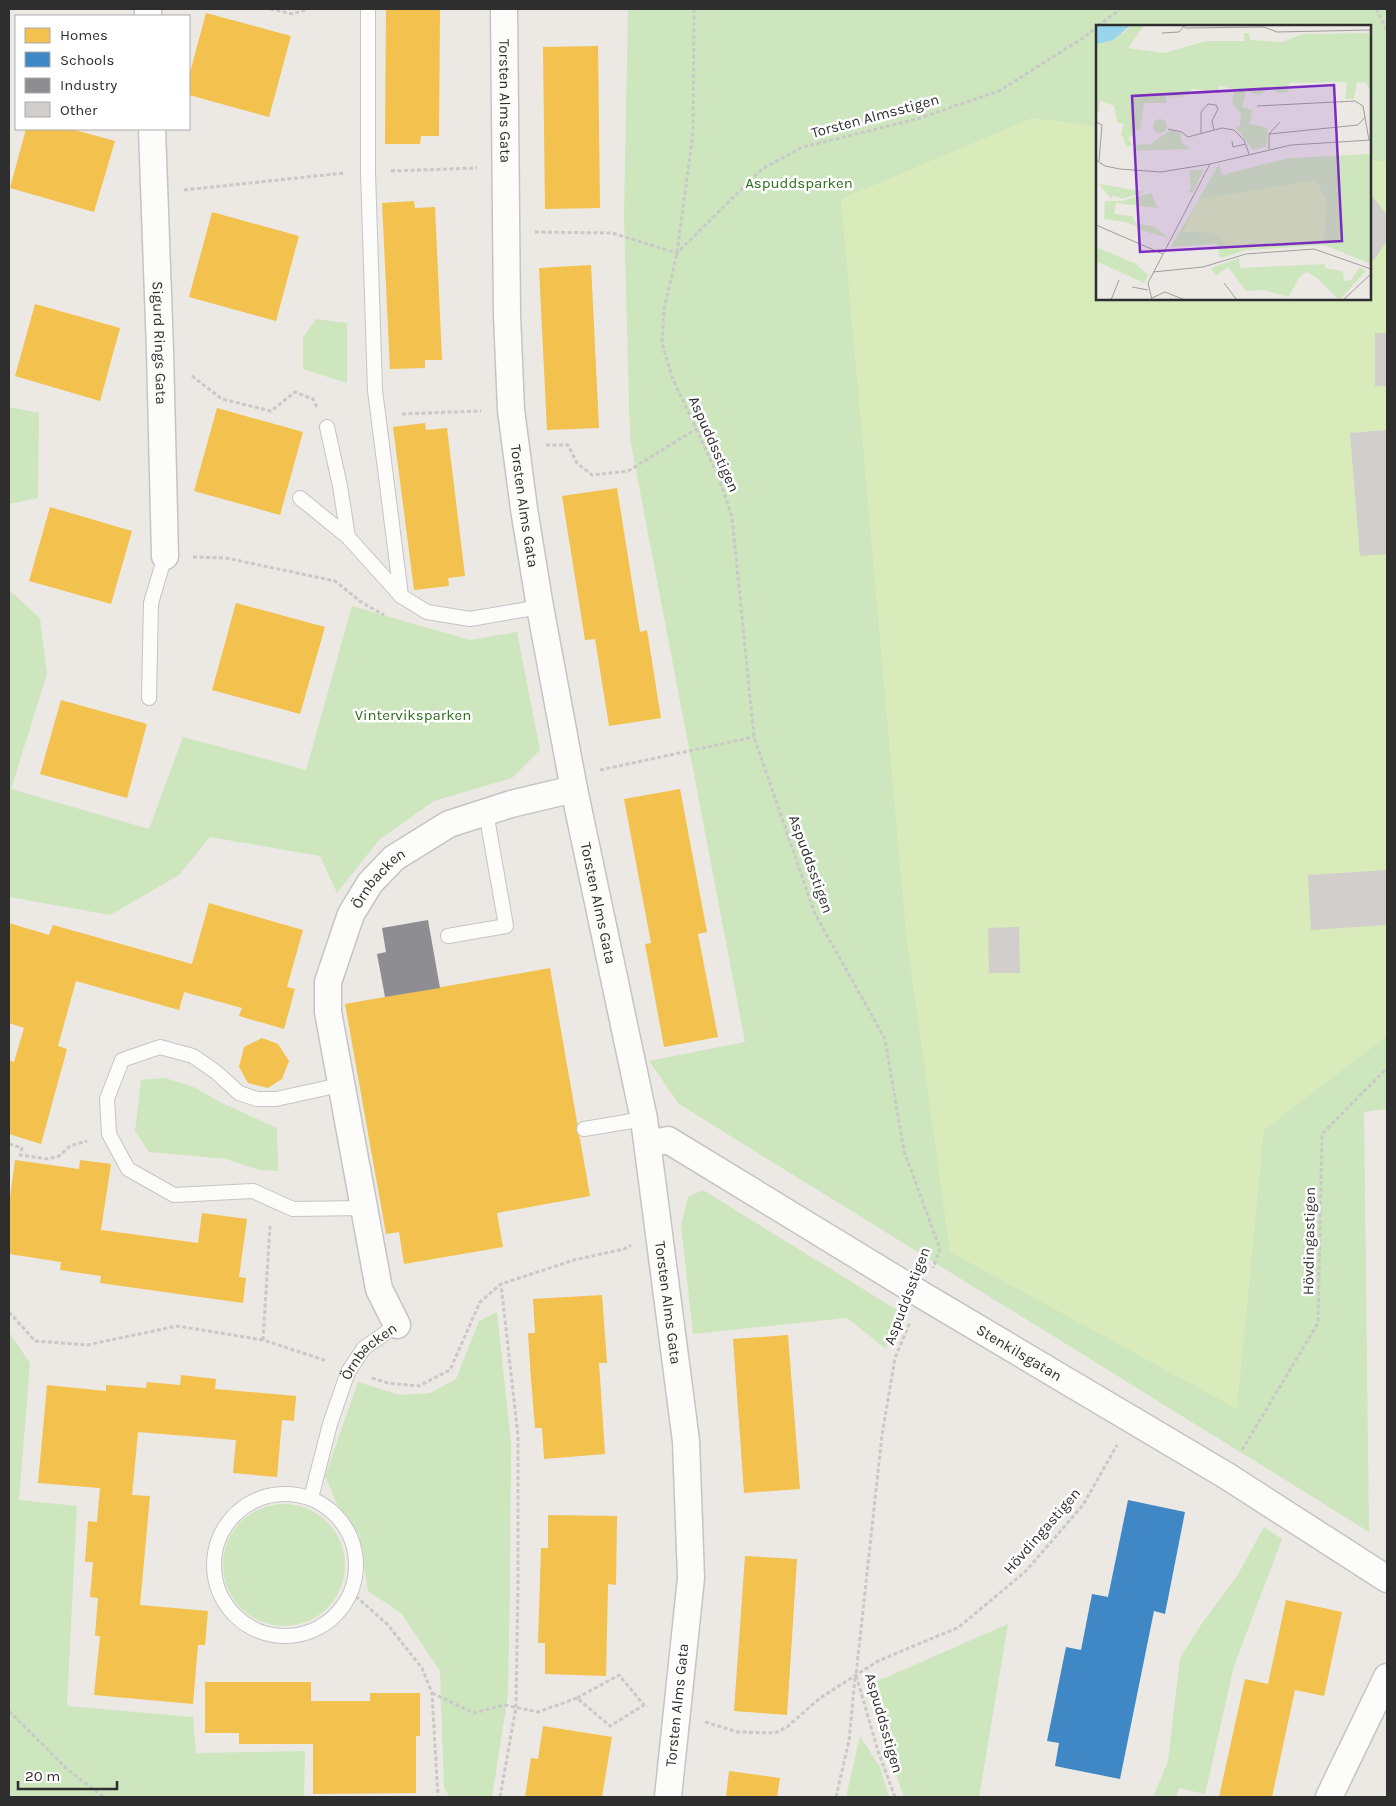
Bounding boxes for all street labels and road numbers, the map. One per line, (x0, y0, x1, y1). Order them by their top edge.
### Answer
street label: Torsten Alms Gata (495, 39, 515, 163)
street label: Torsten Almsstigen (809, 90, 941, 142)
street label: Sigurd Rings Gata (148, 281, 170, 405)
street label: Aspuddsstigen (685, 393, 743, 495)
street label: Torsten Alms Gata (507, 443, 542, 569)
street label: Aspuddsstigen (785, 812, 837, 916)
street label: Torsten Alms Gata (577, 841, 620, 966)
street label: Örnbacken (348, 844, 408, 912)
street label: Hövdingastigen (1299, 1187, 1319, 1295)
street label: Torsten Alms Gata (651, 1240, 685, 1365)
street label: Aspuddsstigen (880, 1245, 934, 1347)
street label: Örnbacken (337, 1319, 400, 1382)
street label: Stenkilsgatan (973, 1320, 1065, 1385)
street label: Hövdingastigen (1000, 1484, 1084, 1578)
street label: Torsten Alms Gata (662, 1642, 692, 1768)
street label: Aspuddsstigen (861, 1671, 907, 1775)

